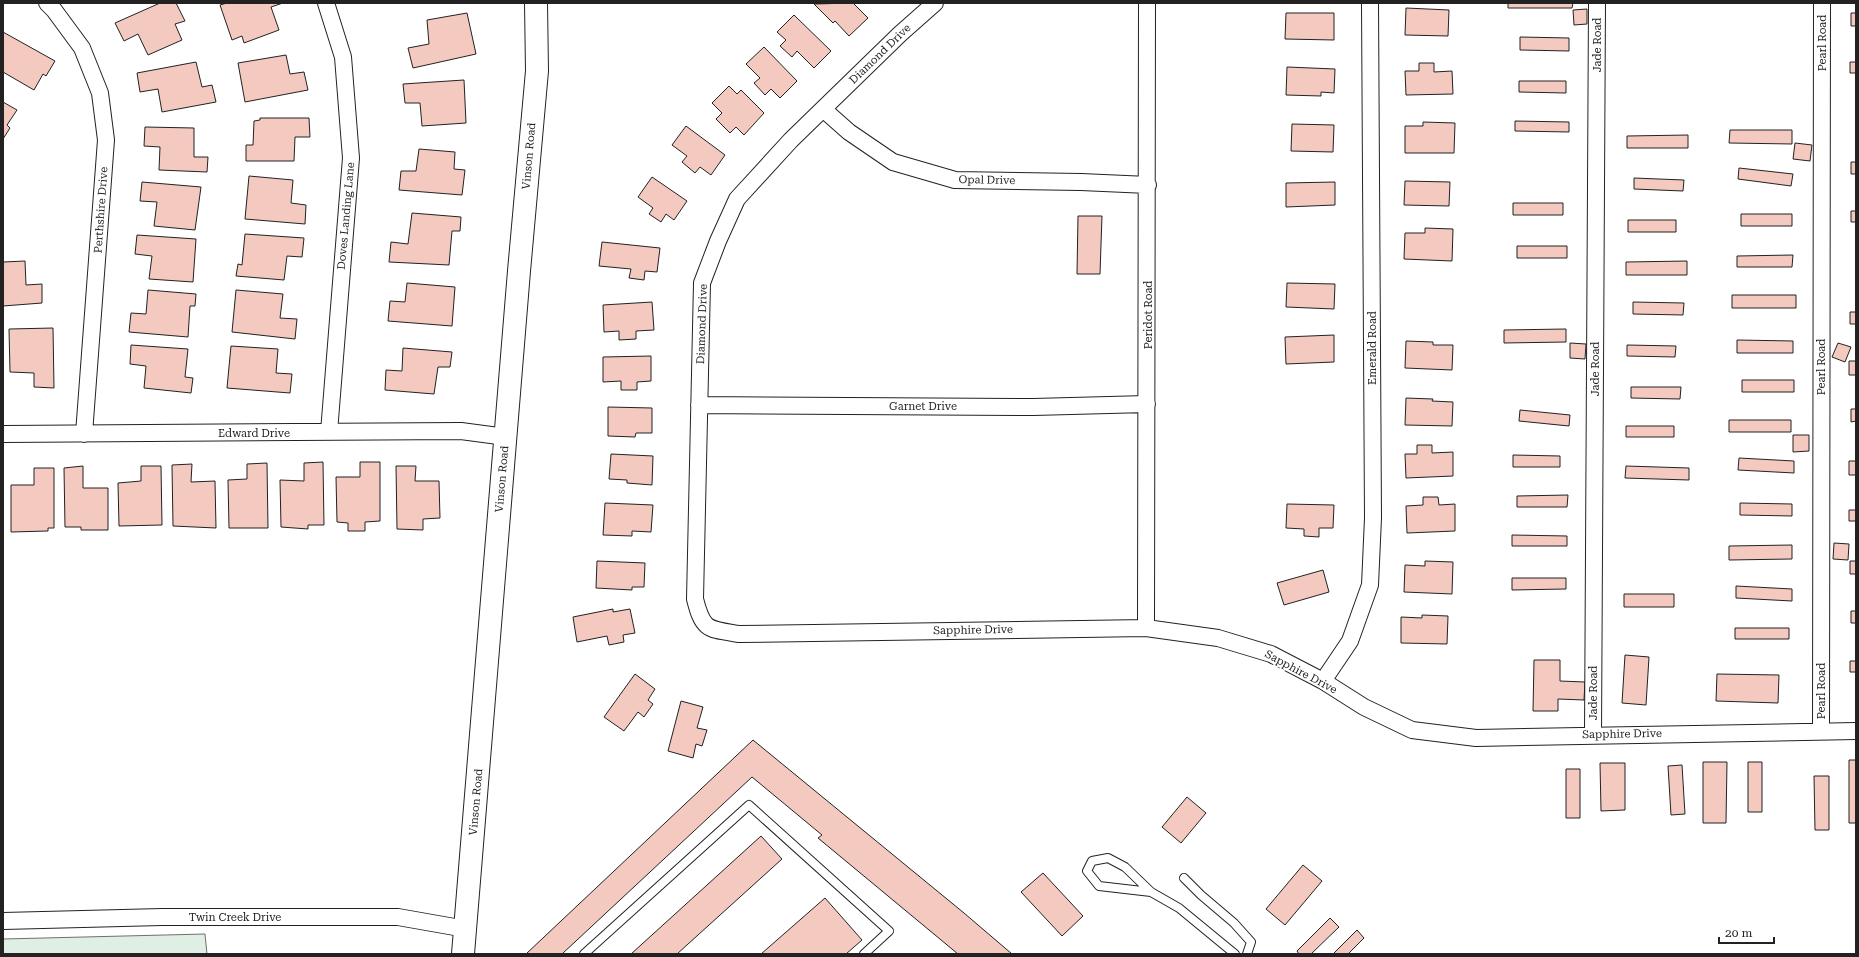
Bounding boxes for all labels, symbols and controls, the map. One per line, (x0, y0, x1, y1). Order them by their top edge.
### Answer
street label: Pearl Road (1816, 15, 1829, 71)
street label: Jade Road (1591, 18, 1604, 72)
street label: Diamond Drive (847, 21, 913, 87)
street label: Vinson Road (520, 122, 538, 190)
street label: Doves Landing Lane (335, 162, 357, 270)
street label: Perthshire Drive (91, 166, 111, 254)
street label: Opal Drive (959, 173, 1015, 187)
street label: Peridot Road (1142, 281, 1155, 349)
street label: Diamond Drive (694, 284, 710, 364)
street label: Emerald Road (1366, 311, 1379, 385)
street label: Pearl Road (1815, 339, 1828, 395)
street label: Jade Road (1589, 342, 1602, 396)
street label: Garnet Drive (889, 400, 957, 413)
street label: Edward Drive (218, 427, 290, 440)
street label: Vinson Road (493, 445, 511, 513)
street label: Sapphire Drive (933, 623, 1013, 637)
street label: Sapphire Drive (1263, 648, 1339, 696)
street label: Pearl Road (1815, 663, 1828, 719)
street label: Jade Road (1587, 666, 1600, 720)
street label: Sapphire Drive (1582, 727, 1662, 741)
street label: Vinson Road (467, 768, 485, 836)
street label: Twin Creek Drive (189, 911, 281, 924)
scale bar (1719, 919, 1774, 945)
text: 20 m (1725, 926, 1752, 940)

